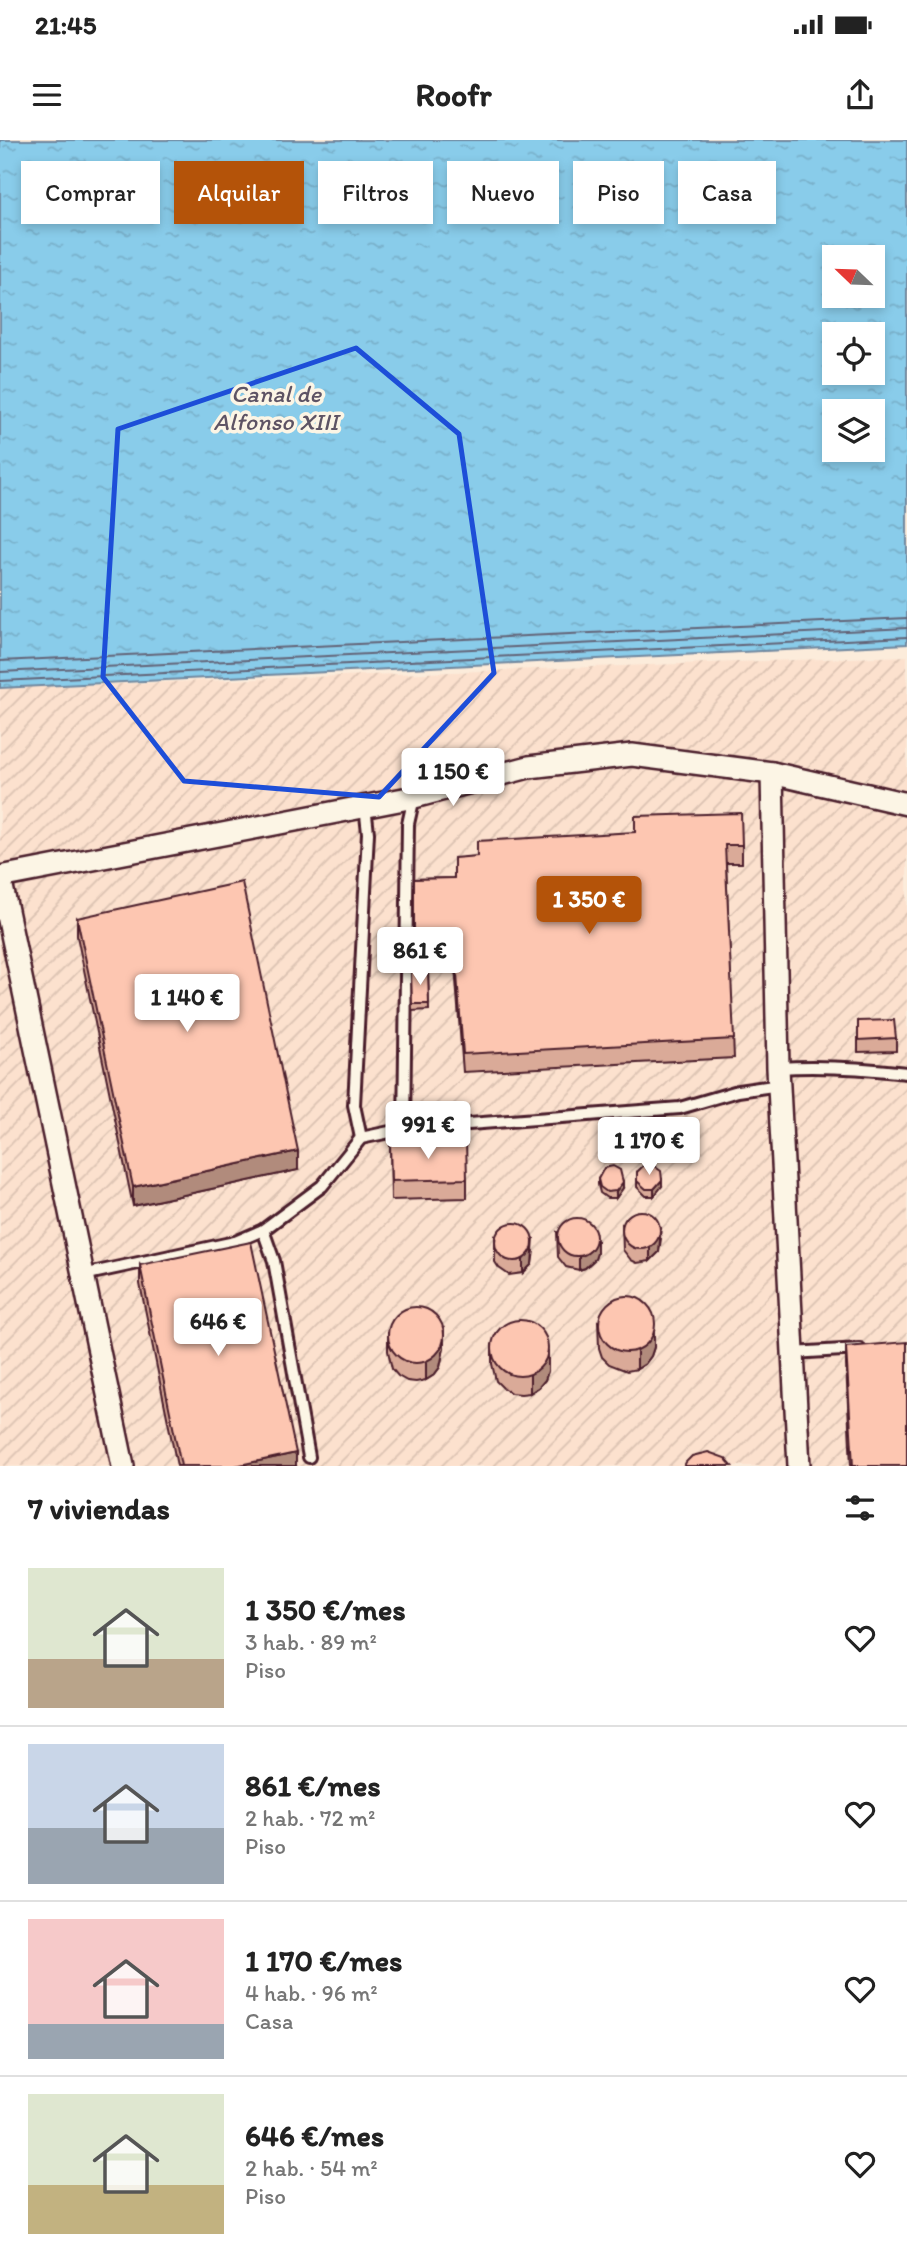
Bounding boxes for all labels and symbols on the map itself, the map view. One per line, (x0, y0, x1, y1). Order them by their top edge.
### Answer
north arrow (822, 245, 886, 308)
water label: Canal de Alfonso XIII (214, 379, 341, 436)
pin: 1 150 € (388, 748, 518, 808)
pin: 1 350 € (524, 876, 654, 936)
pin: 861 € (371, 928, 469, 987)
pin: 1 140 € (122, 974, 252, 1034)
pin: 991 € (379, 1102, 477, 1161)
pin: 1 170 € (584, 1118, 714, 1177)
pin: 646 € (169, 1298, 267, 1358)

